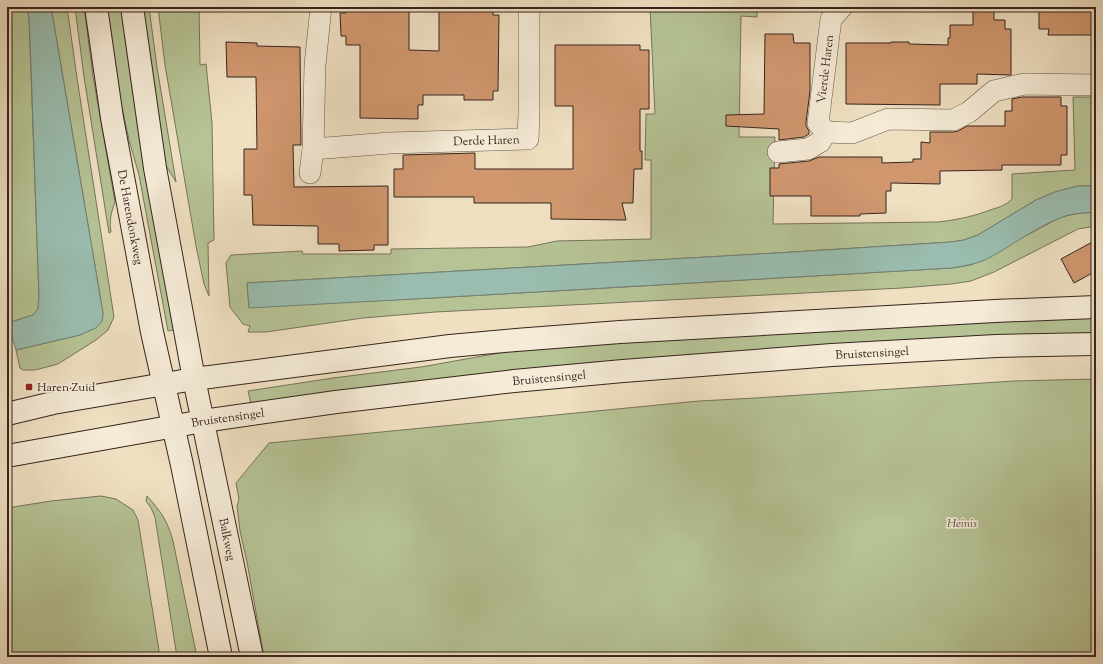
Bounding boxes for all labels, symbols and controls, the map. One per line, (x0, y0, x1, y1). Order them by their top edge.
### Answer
street label: Vierde Haren (813, 34, 839, 105)
street label: Derde Haren (453, 131, 520, 151)
street label: De Harendonkweg (112, 168, 147, 266)
street label: Bruistensingel (835, 343, 910, 365)
street label: Bruistensingel (512, 366, 587, 391)
place label: Haren Zuid (37, 379, 96, 397)
marker: Haren Zuid (24, 382, 34, 392)
street label: Bruistensingel (190, 404, 266, 433)
park label: Heinis (947, 515, 977, 533)
street label: Balkweg (213, 517, 240, 563)

